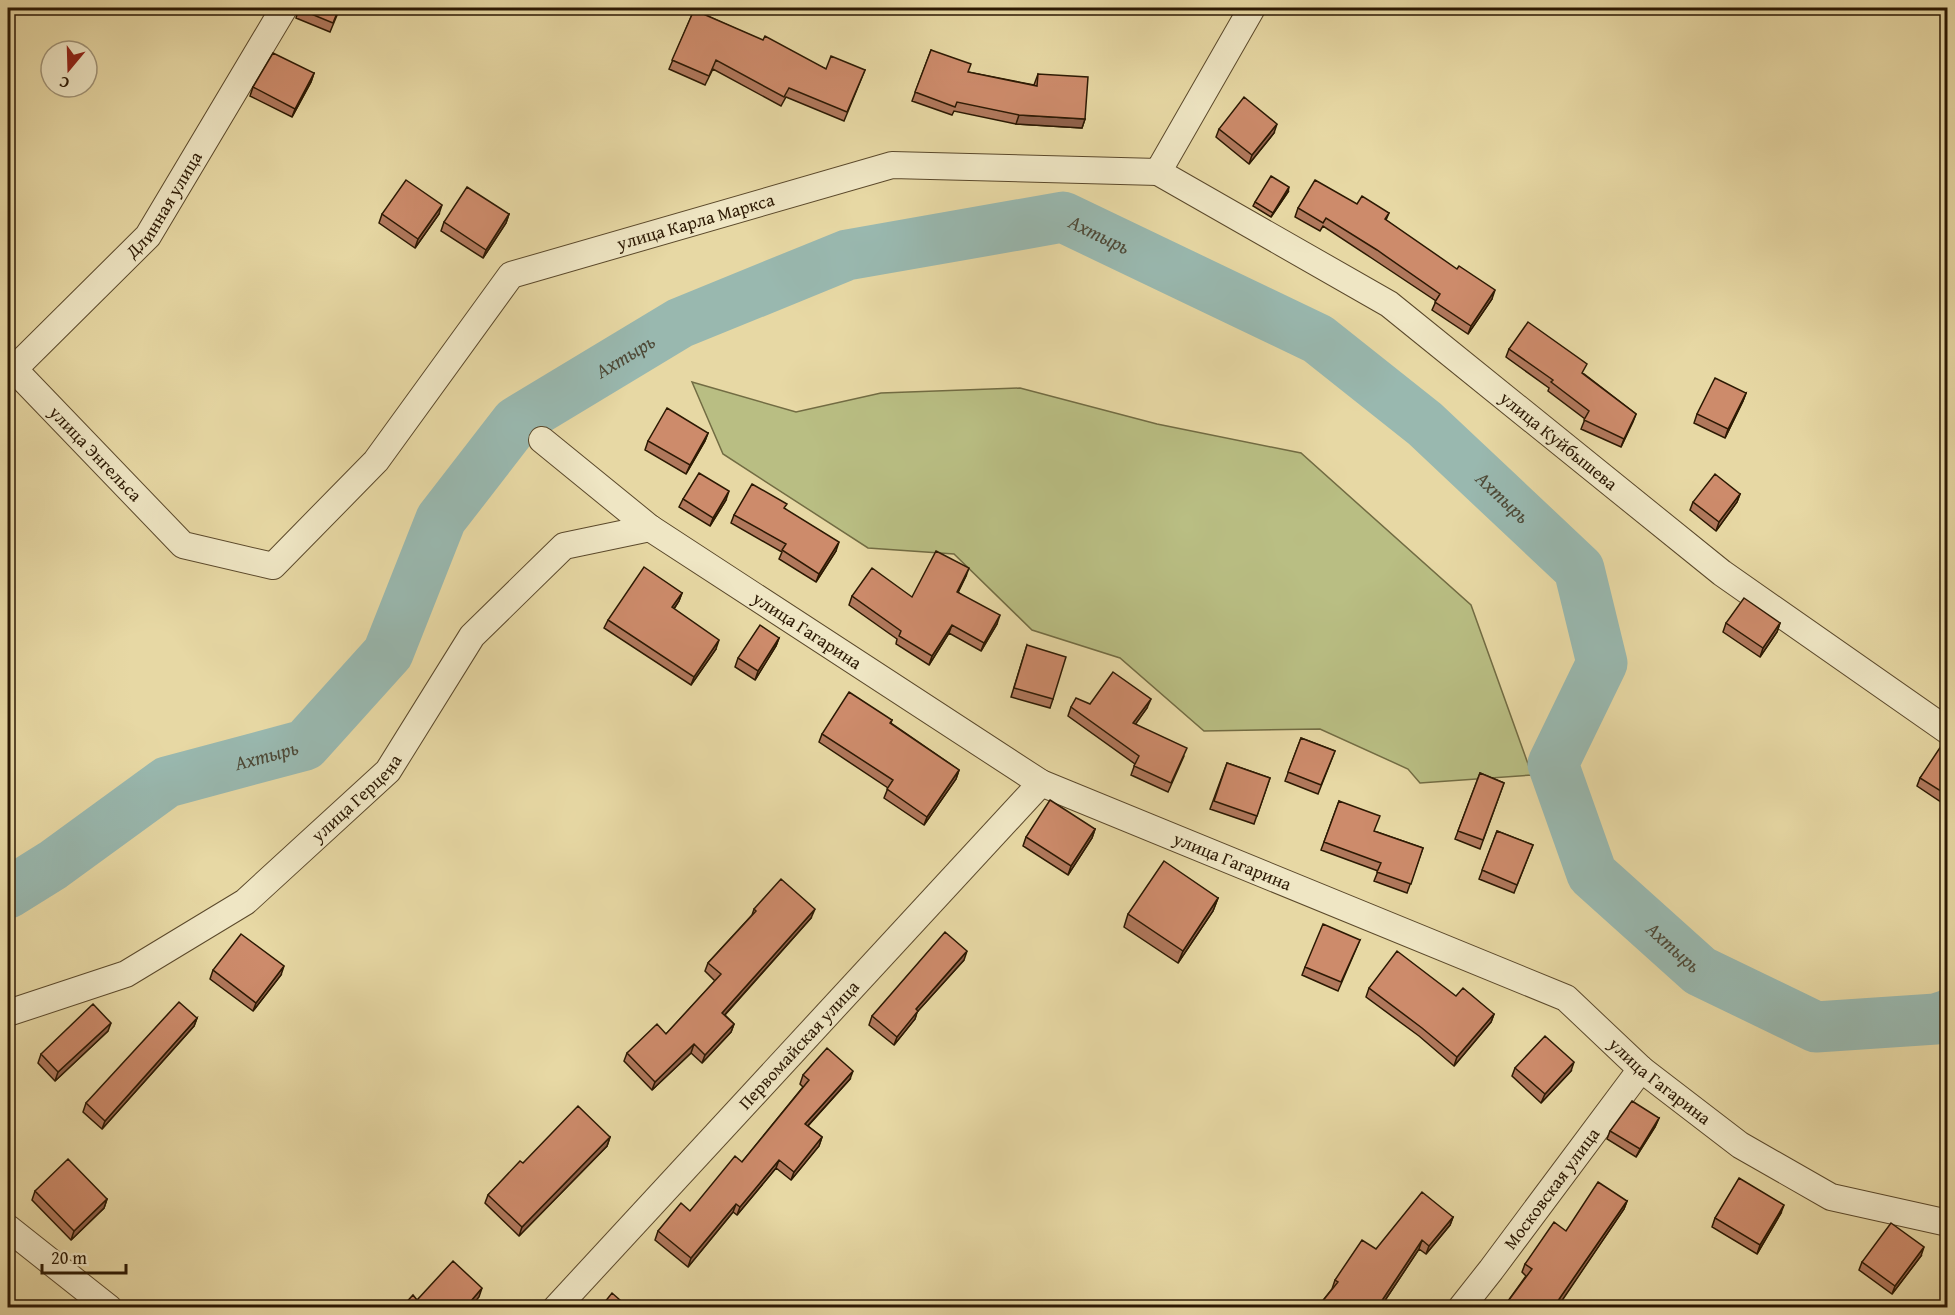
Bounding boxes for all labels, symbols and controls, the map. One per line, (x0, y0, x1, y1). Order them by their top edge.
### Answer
north arrow (39, 39, 99, 99)
text: С (56, 70, 72, 96)
street label: Длинная улица (118, 145, 209, 265)
street label: улица Карла Маркса (613, 186, 778, 257)
water label: Ахтырь (1063, 206, 1135, 261)
water label: Ахтырь (589, 326, 660, 385)
street label: улица Куйбышева (1493, 384, 1624, 497)
street label: улица Энгельса (42, 399, 149, 508)
water label: Ахтырь (1469, 463, 1537, 530)
street label: улица Гагарина (747, 584, 868, 676)
water label: Ахтырь (230, 732, 302, 778)
street label: улица Герцена (304, 749, 408, 849)
street label: улица Гагарина (1168, 824, 1296, 897)
water label: Ахтырь (1639, 914, 1708, 980)
street label: Первомайская улица (732, 974, 866, 1115)
street label: улица Гагарина (1602, 1030, 1717, 1131)
street label: Московская улица (1497, 1121, 1606, 1255)
scale bar (42, 1237, 126, 1275)
text: 20 m (51, 1244, 87, 1271)

